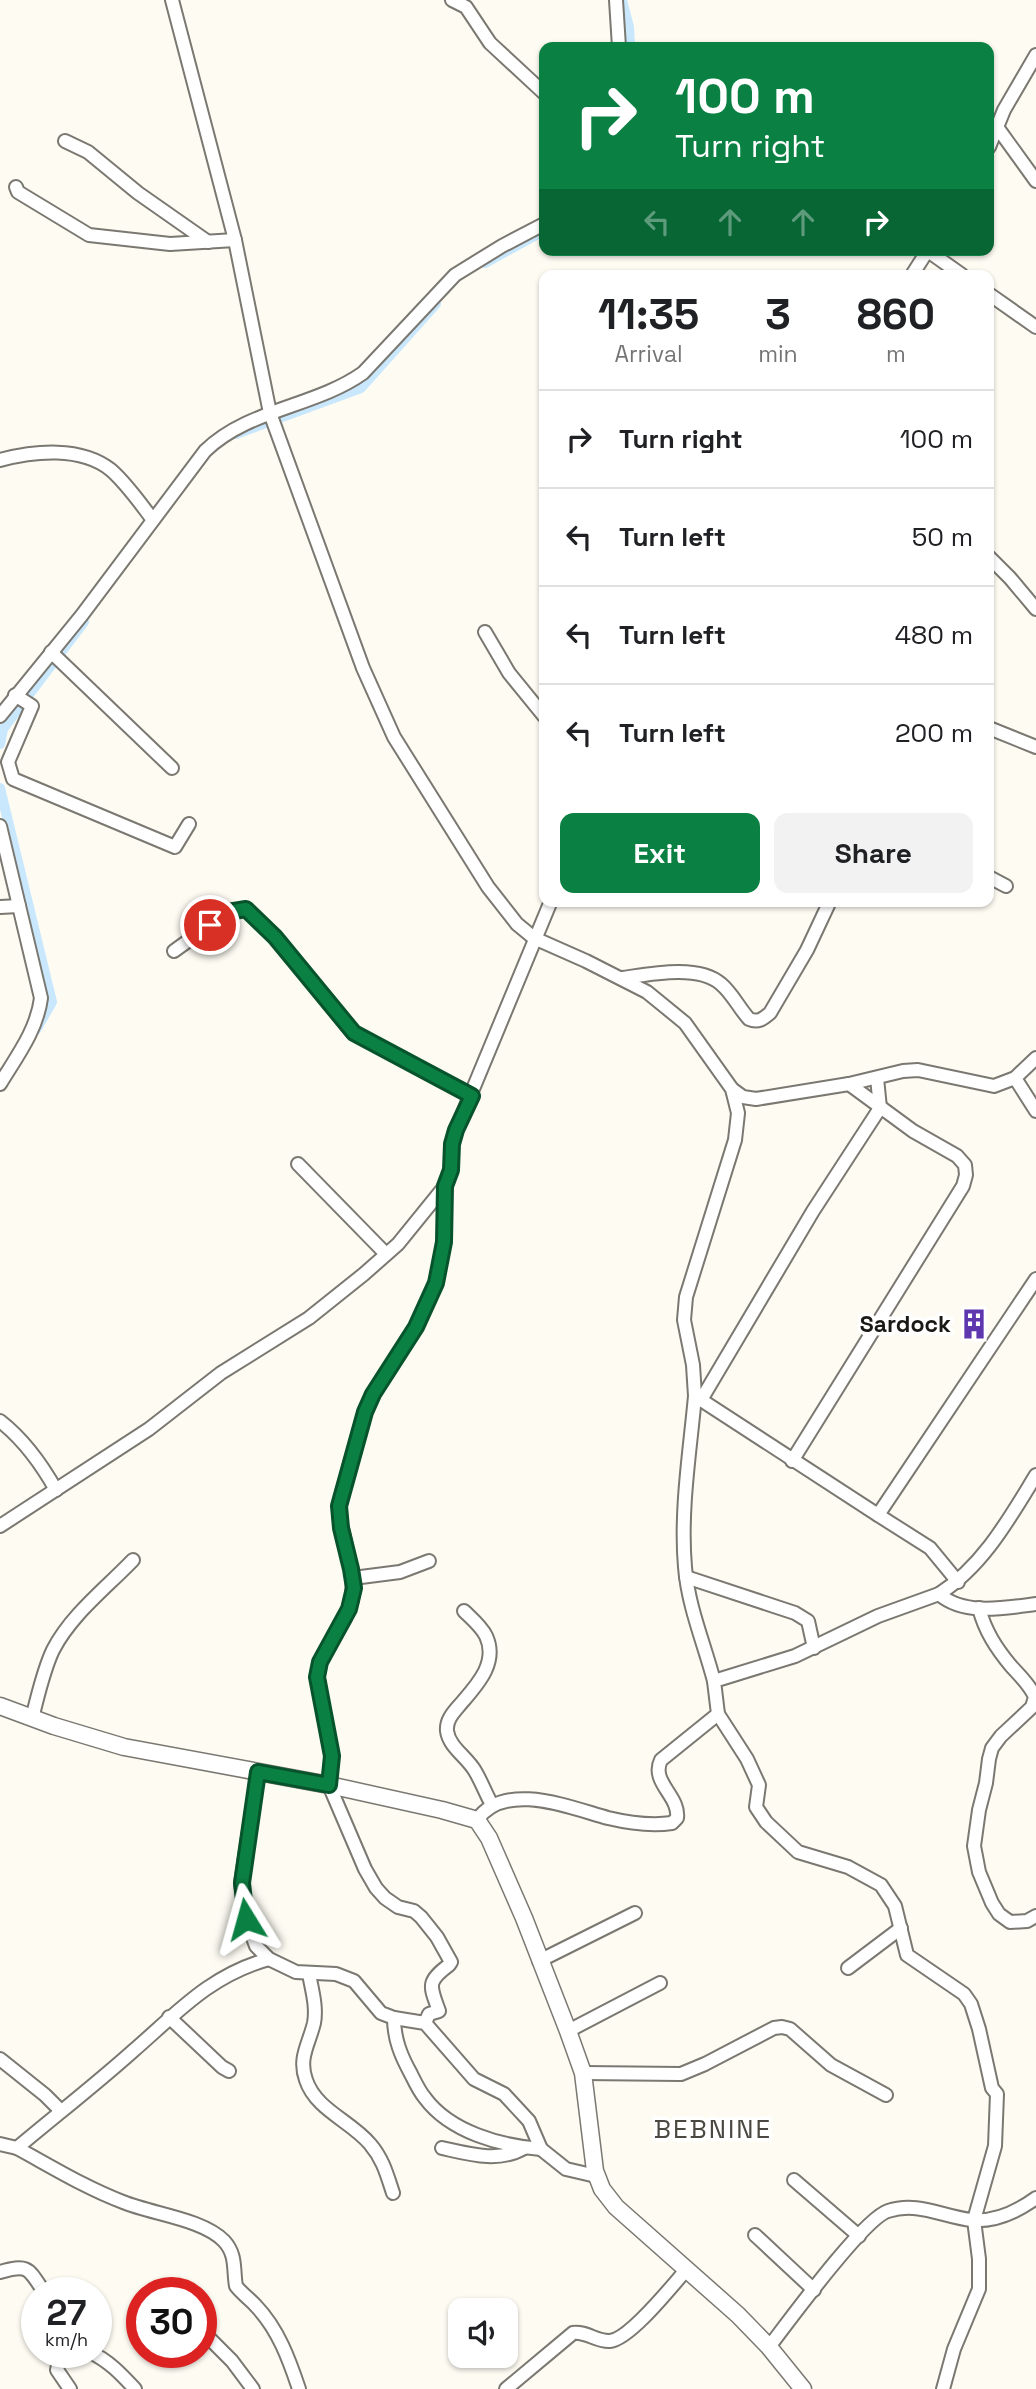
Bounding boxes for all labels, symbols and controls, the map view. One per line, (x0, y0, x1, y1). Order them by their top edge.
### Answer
text: 100 m (675, 65, 815, 127)
icon: right (560, 70, 651, 161)
text: Turn right (675, 126, 825, 166)
icon: left (638, 203, 676, 241)
icon: ahead (711, 203, 749, 241)
icon: ahead (784, 203, 822, 241)
icon: right (857, 203, 895, 241)
text: 11:35 (598, 288, 699, 341)
text: 3 (765, 288, 791, 341)
text: 860 (857, 288, 935, 341)
text: Arrival (614, 339, 683, 369)
text: min (758, 339, 798, 369)
text: m (886, 339, 906, 369)
icon: right (560, 420, 598, 458)
text: Turn right (619, 422, 743, 456)
text: 100 m (900, 422, 973, 456)
icon: left (560, 518, 598, 556)
text: Turn left (619, 520, 726, 554)
text: 50 m (912, 520, 973, 554)
icon: left (560, 616, 598, 654)
text: Turn left (619, 618, 726, 652)
text: 480 m (895, 618, 973, 652)
icon: left (560, 714, 598, 752)
text: Turn left (619, 716, 726, 750)
text: 200 m (895, 716, 973, 750)
button: Exit (560, 813, 760, 893)
button: Share (774, 813, 973, 893)
pin (180, 895, 240, 955)
icon: arrive (191, 906, 229, 944)
building icon: Sardock (957, 1307, 991, 1341)
place label: Sardock (860, 1309, 951, 1339)
position arrow (209, 1882, 283, 1956)
district label: BEBNINE (654, 2112, 772, 2146)
speed limit sign: 30 (126, 2277, 217, 2368)
text: 27 (47, 2291, 86, 2335)
map controls (448, 2298, 518, 2368)
button: sound (448, 2298, 518, 2368)
text: km/h (45, 2328, 88, 2351)

